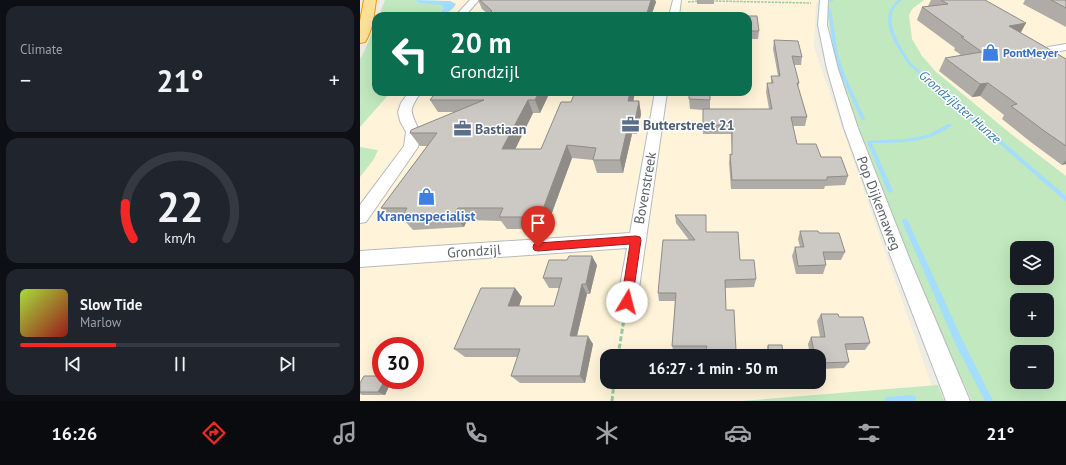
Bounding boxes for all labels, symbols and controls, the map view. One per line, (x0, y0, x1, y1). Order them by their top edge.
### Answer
text: 20 m (450, 24, 511, 61)
icon: left (384, 28, 436, 80)
text: Climate (20, 41, 63, 58)
shop icon: PontMeyer (980, 42, 1000, 62)
place label: PontMeyer (1003, 45, 1059, 60)
text: Grondzijl (450, 60, 519, 83)
text: 21° (156, 61, 204, 100)
text: − (20, 66, 31, 94)
text: + (329, 66, 340, 94)
water label: Grondzijlster Hunze (915, 67, 1005, 147)
office icon: Butterstreet 21 (620, 115, 640, 135)
place label: Butterstreet 21 (643, 116, 735, 134)
office icon: Bastiaan (452, 119, 472, 139)
place label: Bastiaan (475, 120, 526, 138)
street label: Bovenstreek (630, 150, 660, 226)
street label: Pop Dijkemaweg (853, 153, 905, 253)
text: 22 (156, 179, 204, 232)
shop icon: Kranenspecialist (416, 186, 436, 206)
pin (521, 206, 555, 247)
place label: Kranenspecialist (377, 207, 475, 225)
icon: arrive (527, 212, 549, 234)
text: km/h (164, 227, 196, 246)
street label: Grondzijl (447, 240, 501, 262)
map controls (1010, 241, 1054, 389)
button: layers (1010, 241, 1054, 285)
position arrow (606, 281, 648, 323)
button: + (1010, 293, 1054, 337)
text: Slow Tide (80, 295, 142, 314)
text: Marlow (80, 314, 121, 331)
speed limit sign: 30 (372, 337, 424, 389)
button: − (1010, 345, 1054, 389)
icon: previous (62, 353, 84, 375)
icon: pause (169, 353, 191, 375)
icon: next (276, 353, 298, 375)
text: 16:27 · 1 min · 50 m (648, 359, 778, 378)
icon: directions (200, 419, 228, 447)
icon: music (331, 419, 359, 447)
icon: phone (462, 419, 490, 447)
icon: climate (593, 419, 621, 447)
icon: car (724, 419, 752, 447)
icon: filters (855, 419, 883, 447)
text: 16:26 (52, 422, 97, 445)
text: 21° (986, 422, 1014, 445)

